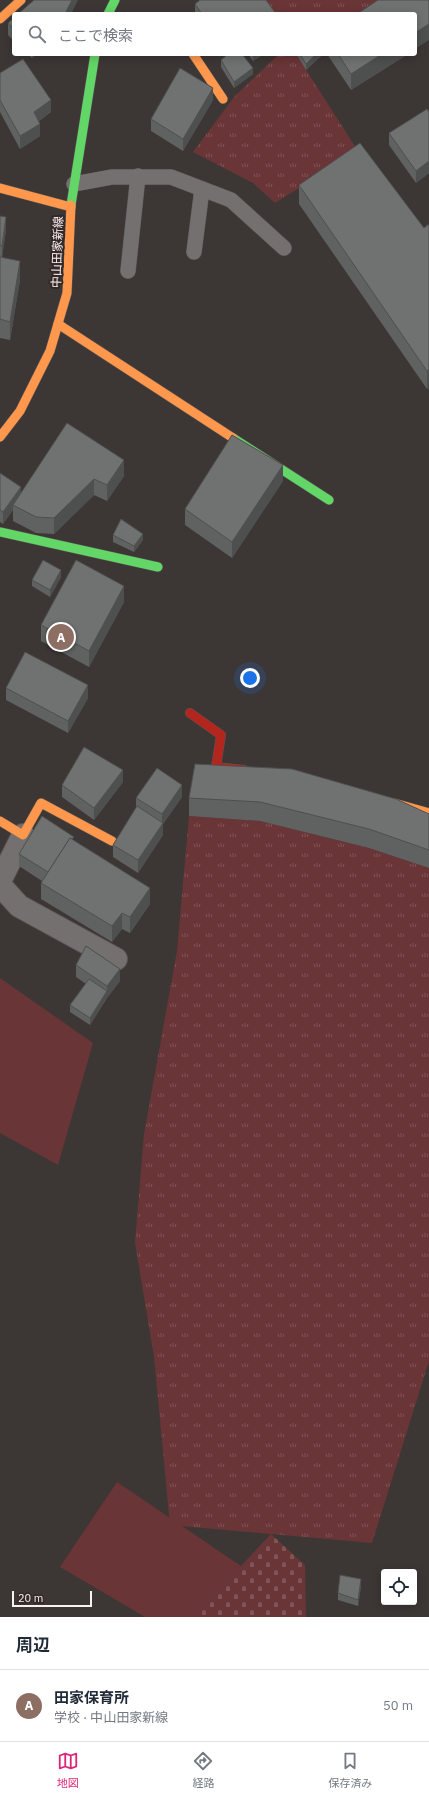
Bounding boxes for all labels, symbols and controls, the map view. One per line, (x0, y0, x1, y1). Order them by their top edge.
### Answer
search box (12, 12, 417, 56)
icon: search (26, 23, 48, 45)
text: ここで検索 (58, 26, 133, 45)
street label: 中山田家新線 (48, 216, 66, 288)
pin: A (48, 622, 74, 652)
your location (240, 668, 260, 688)
map controls (381, 1569, 417, 1605)
button: locate (381, 1569, 417, 1605)
scale bar (12, 1589, 92, 1608)
text: 20 m (18, 1591, 43, 1605)
text: 周辺 (16, 1634, 50, 1656)
text: 田家保育所 (54, 1688, 129, 1707)
text: A (25, 1697, 33, 1714)
text: 50 m (383, 1697, 413, 1714)
text: 学校 · 中山田家新線 (54, 1709, 168, 1726)
tab: 地図 (57, 1750, 79, 1790)
tab: 経路 (192, 1750, 214, 1790)
tab: 保存済み (328, 1750, 372, 1790)

